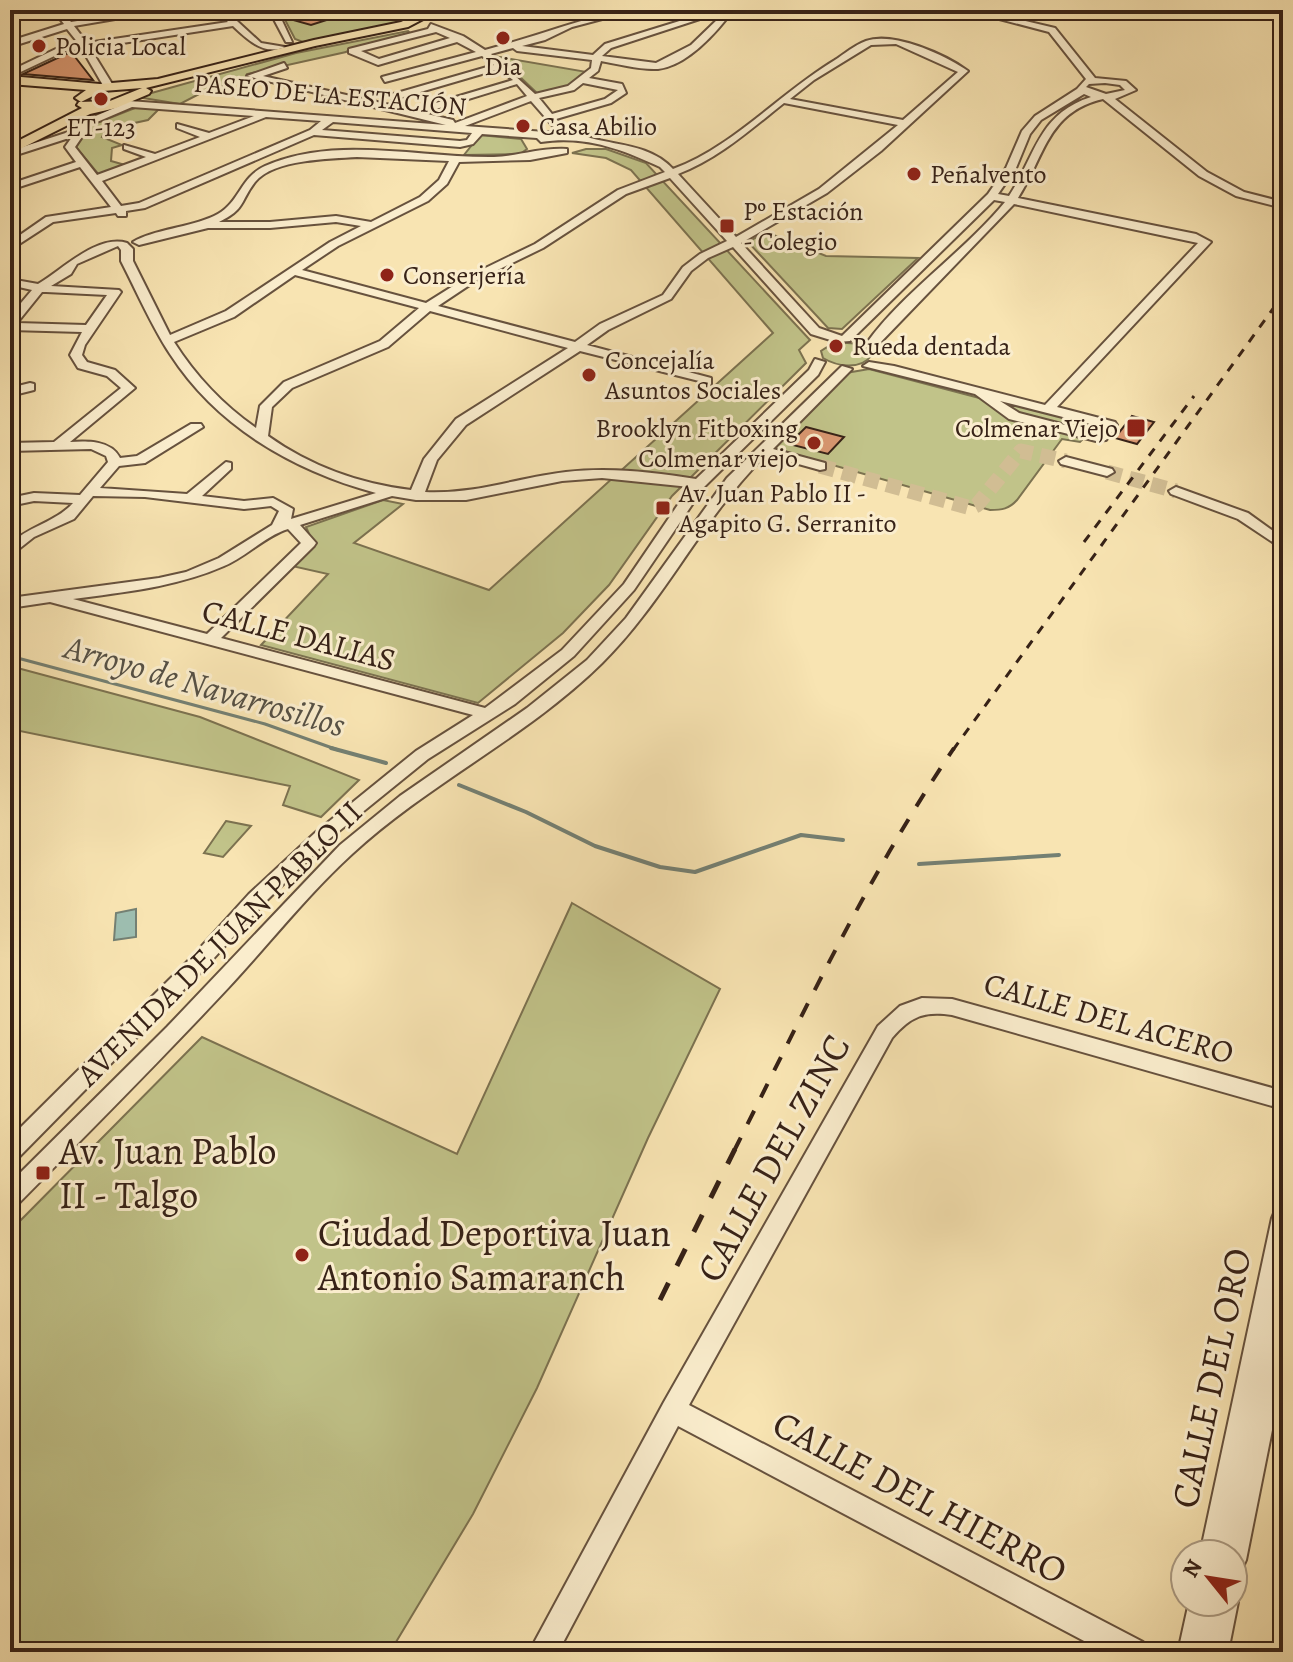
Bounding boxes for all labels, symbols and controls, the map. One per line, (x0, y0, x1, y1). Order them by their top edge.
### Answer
place label: Policia Local (55, 29, 186, 64)
marker: Dia (494, 29, 512, 47)
marker: Policia Local (30, 37, 48, 55)
place label: Dia (484, 49, 522, 84)
street label: PASEO DE LA ESTACIÓN (192, 66, 468, 124)
marker: ET-123 (92, 90, 110, 108)
place label: Casa Abilio (539, 109, 657, 144)
place label: ET-123 (66, 110, 136, 145)
marker: Casa Abilio (514, 117, 532, 135)
place label: Peñalvento (930, 157, 1047, 192)
marker: Peñalvento (905, 165, 923, 183)
place label: Pº Estación - Colegio (743, 194, 863, 259)
marker: Pº Estación - Colegio (718, 217, 736, 235)
place label: Conserjería (403, 258, 526, 293)
marker: Conserjería (378, 266, 396, 284)
place label: Rueda dentada (852, 329, 1011, 364)
marker: Rueda dentada (827, 337, 845, 355)
place label: Concejalía Asuntos Sociales (604, 343, 781, 408)
marker: Concejalía Asuntos Sociales (580, 366, 598, 384)
place label: Brooklyn Fitboxing Colmenar viejo (596, 411, 798, 476)
place label: Colmenar Viejo (955, 411, 1118, 446)
marker: Colmenar Viejo (1125, 417, 1147, 439)
marker: Brooklyn Fitboxing Colmenar viejo (805, 434, 823, 452)
place label: Av. Juan Pablo II - Agapito G. Serranito (678, 476, 896, 541)
marker: Av. Juan Pablo II - Agapito G. Serranito (654, 499, 672, 517)
street label: CALLE DALIAS (197, 588, 401, 682)
water label: Arroyo de Navarrosillos (57, 623, 351, 749)
street label: AVENIDA DE JUAN PABLO II (66, 790, 372, 1096)
street label: CALLE DEL ACERO (979, 961, 1239, 1075)
street label: CALLE DEL ZINC (684, 1025, 862, 1291)
place label: Av. Juan Pablo II - Talgo (58, 1125, 276, 1221)
marker: Av. Juan Pablo II - Talgo (34, 1164, 52, 1182)
place label: Ciudad Deportiva Juan Antonio Samaranch (317, 1207, 671, 1303)
street label: CALLE DEL ORO (1158, 1243, 1264, 1513)
marker: Ciudad Deportiva Juan Antonio Samaranch (293, 1246, 311, 1264)
street label: CALLE DEL HIERRO (764, 1397, 1076, 1597)
north arrow (1169, 1538, 1249, 1618)
text: N (1176, 1554, 1210, 1583)

